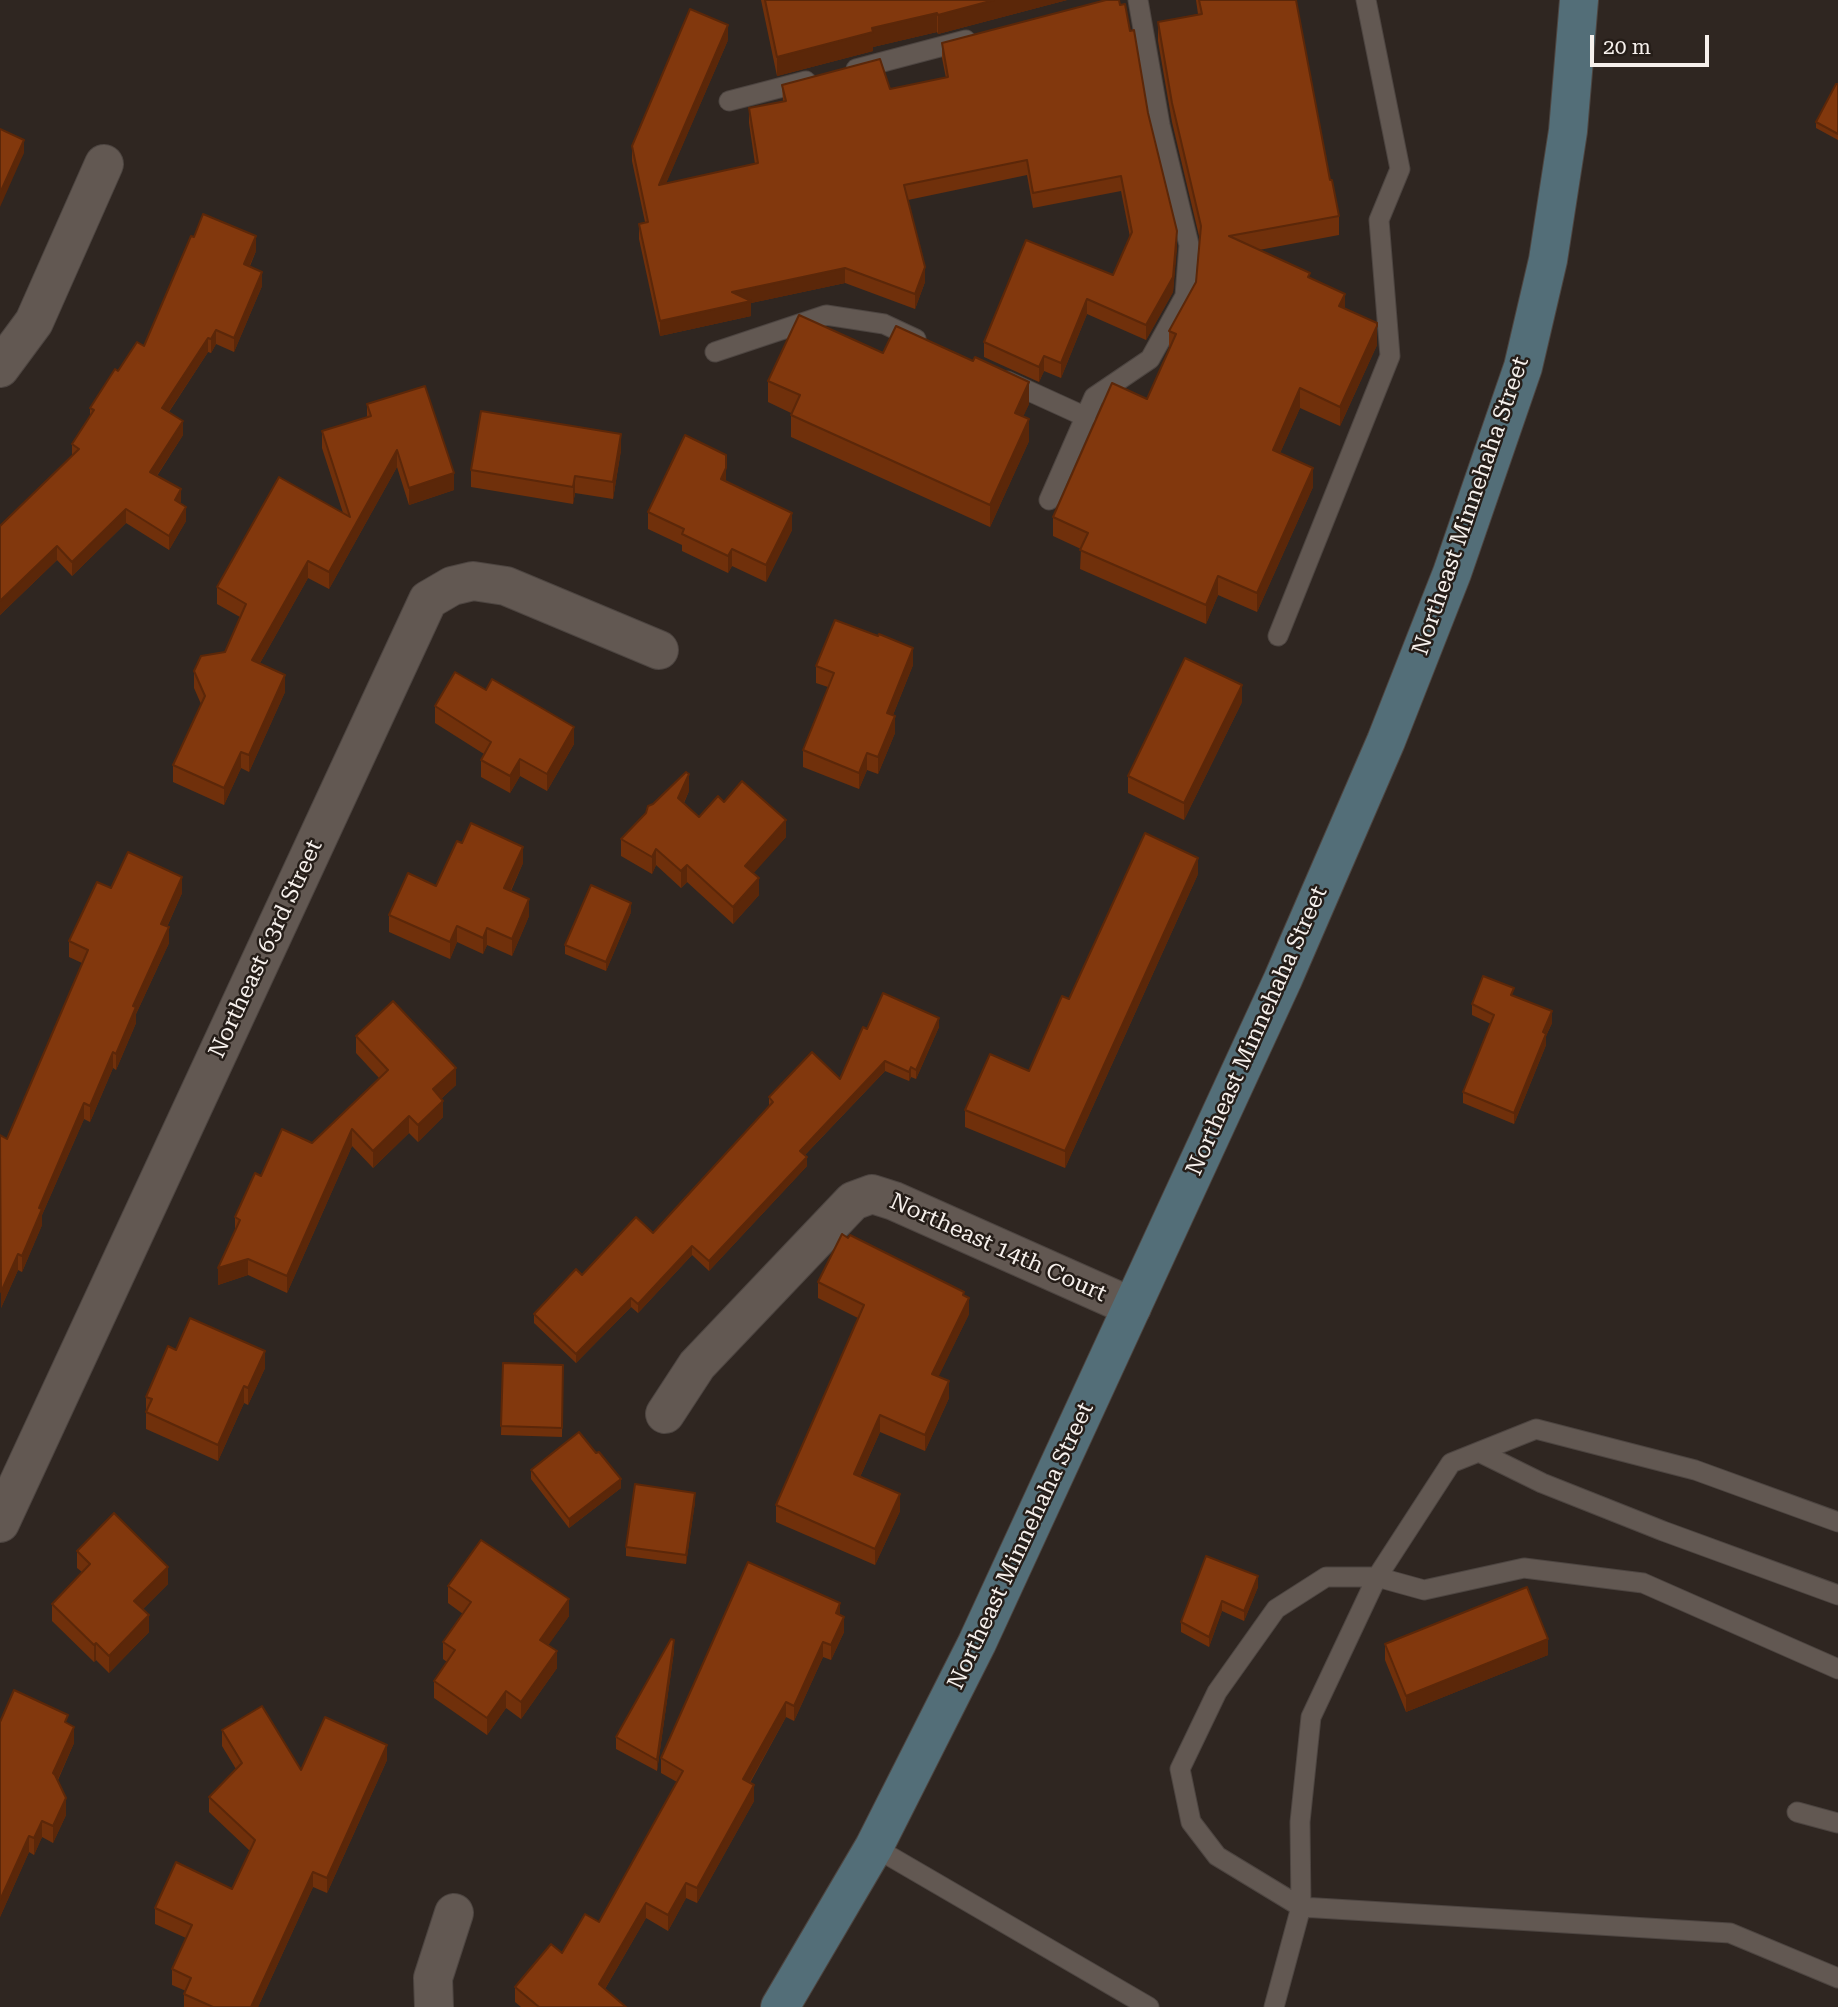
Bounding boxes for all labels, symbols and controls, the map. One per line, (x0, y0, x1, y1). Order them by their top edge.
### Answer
scale bar (1593, 21, 1712, 65)
text: 20 m (1603, 35, 1651, 59)
street label: Northeast Minnehaha Street (1407, 353, 1535, 659)
street label: Northeast 63rd Street (203, 836, 329, 1062)
street label: Northeast Minnehaha Street (1181, 882, 1333, 1180)
street label: Northeast 14th Court (885, 1188, 1111, 1308)
street label: Northeast Minnehaha Street (942, 1398, 1100, 1694)

